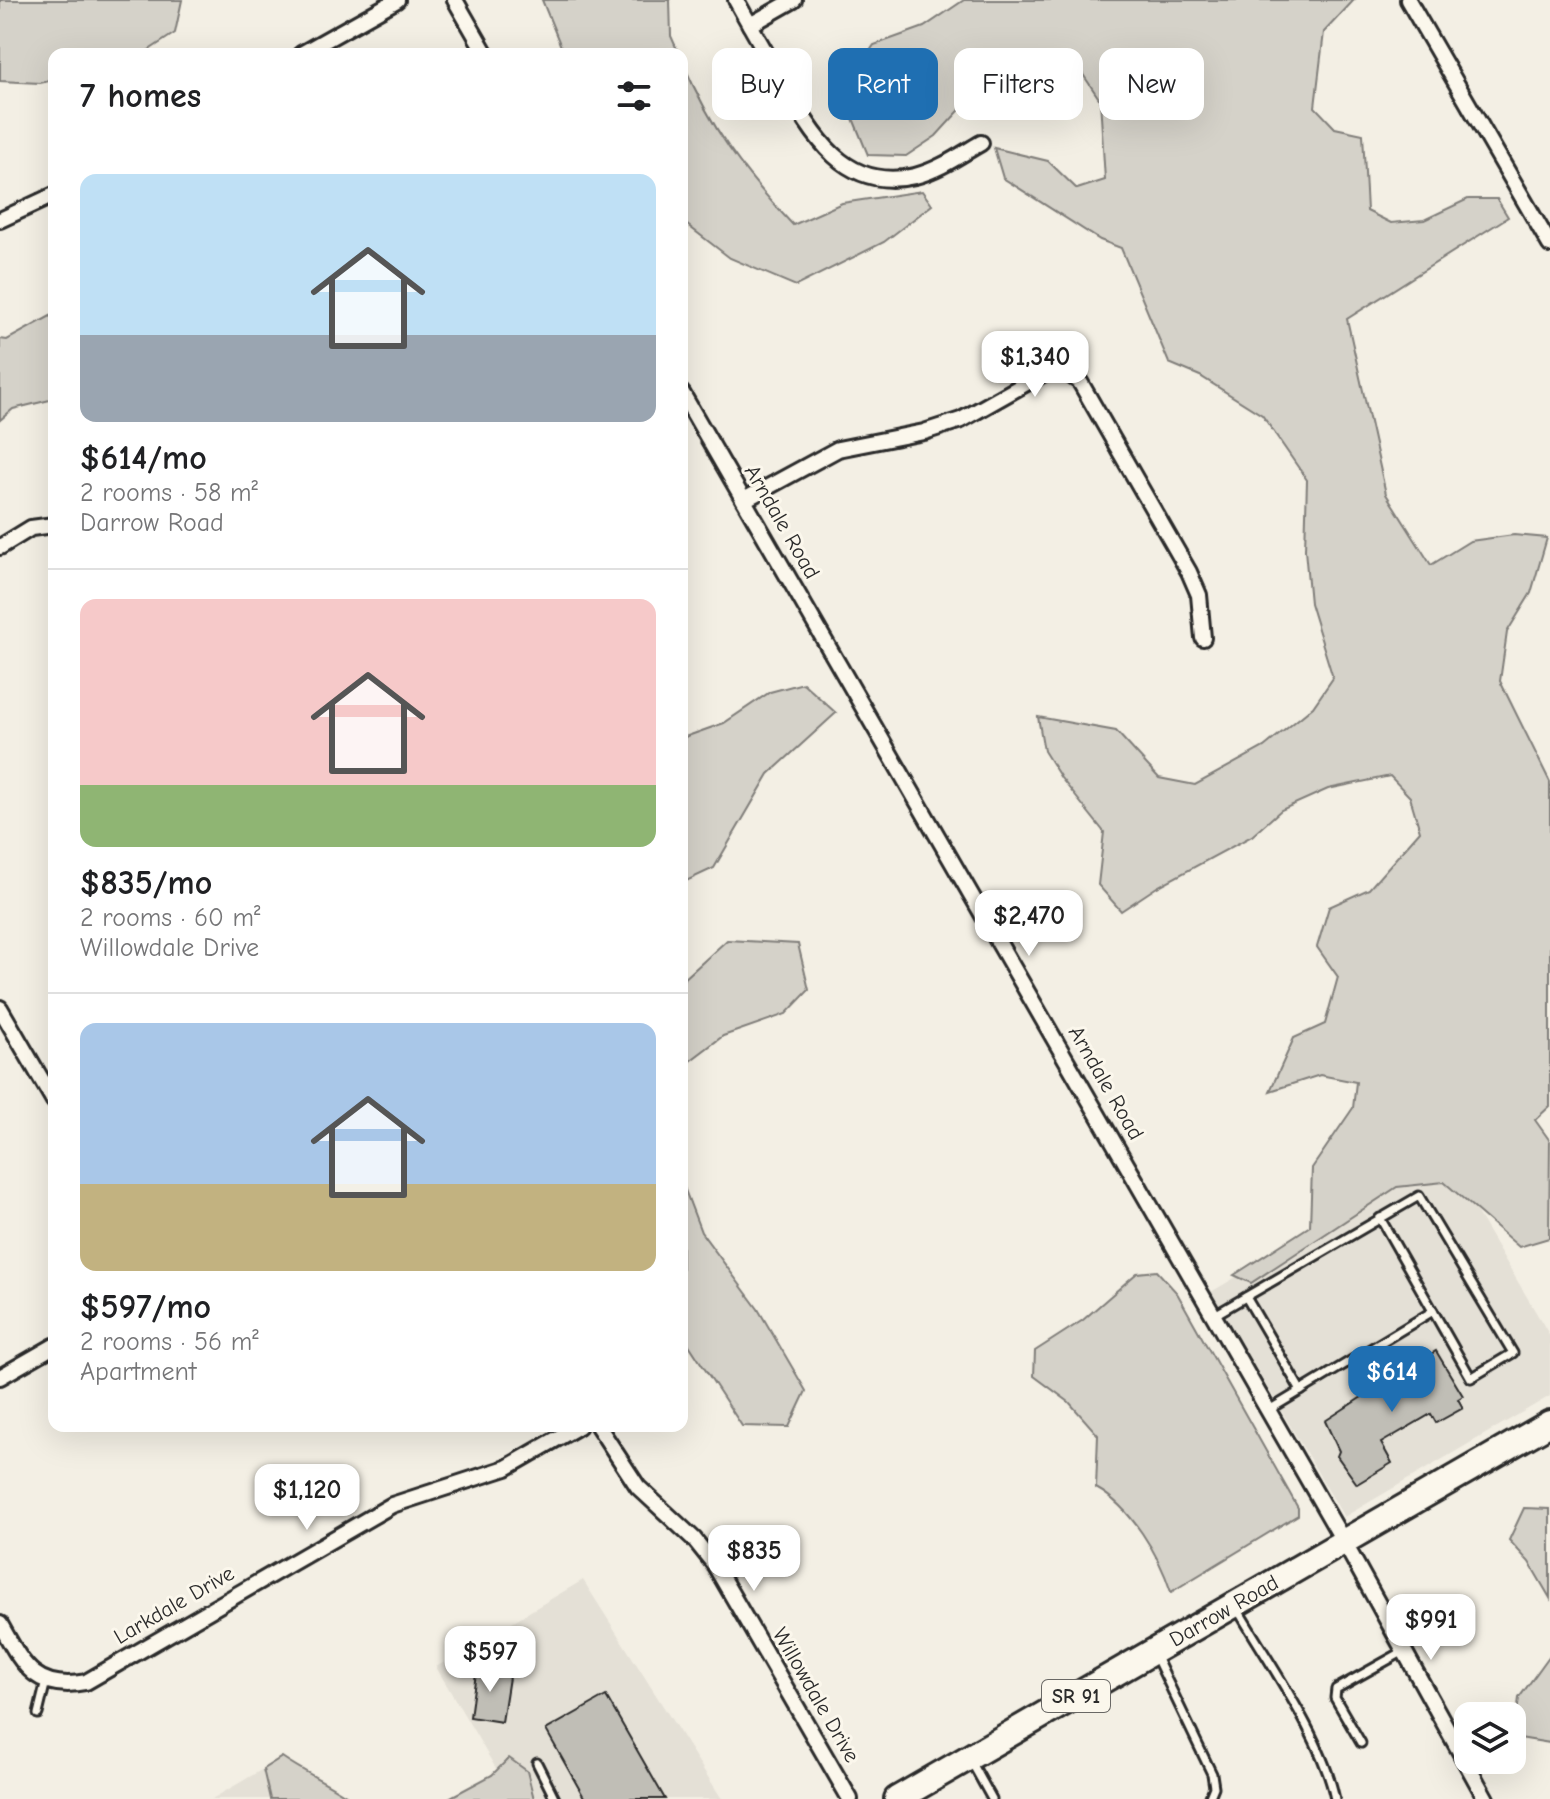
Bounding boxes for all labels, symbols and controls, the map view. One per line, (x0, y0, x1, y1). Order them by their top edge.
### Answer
chip: Buy (712, 48, 812, 120)
chip: Rent (828, 48, 938, 120)
chip: Filters (954, 48, 1083, 120)
chip: New (1099, 48, 1204, 120)
icon: filters (612, 74, 656, 118)
text: 7 homes (80, 76, 201, 116)
icon: home (296, 226, 440, 370)
pin: $1,340 (970, 331, 1100, 399)
text: $1,340 (1000, 342, 1070, 372)
text: $614/mo (80, 438, 207, 478)
street label: Arndale Road (739, 460, 825, 584)
text: 2 rooms · 58 m² (80, 478, 258, 508)
text: Darrow Road (80, 508, 224, 538)
icon: home (296, 651, 440, 795)
text: $835/mo (80, 863, 212, 903)
pin: $2,470 (964, 890, 1094, 958)
text: $2,470 (993, 901, 1065, 931)
text: 2 rooms · 60 m² (80, 903, 261, 933)
text: Willowdale Drive (80, 933, 259, 963)
street label: Arndale Road (1063, 1021, 1149, 1145)
icon: home (296, 1075, 440, 1219)
text: $597/mo (80, 1287, 211, 1327)
text: 2 rooms · 56 m² (80, 1327, 259, 1357)
pin: $614 (1345, 1346, 1439, 1414)
text: Apartment (80, 1357, 196, 1387)
text: $614 (1366, 1357, 1418, 1387)
pin: $1,120 (242, 1464, 372, 1532)
text: $1,120 (273, 1475, 341, 1505)
pin: $835 (707, 1525, 801, 1593)
text: $835 (726, 1536, 782, 1566)
street label: Larkdale Drive (109, 1560, 239, 1650)
street label: Darrow Road (1165, 1569, 1283, 1653)
pin: $991 (1384, 1594, 1478, 1662)
text: $991 (1404, 1605, 1458, 1635)
street label: Willowdale Drive (767, 1623, 865, 1767)
pin: $597 (443, 1626, 537, 1694)
text: $597 (463, 1637, 517, 1667)
road number: SR 91 (1042, 1680, 1110, 1712)
map controls (1454, 1702, 1526, 1774)
button: layers (1454, 1702, 1526, 1774)

